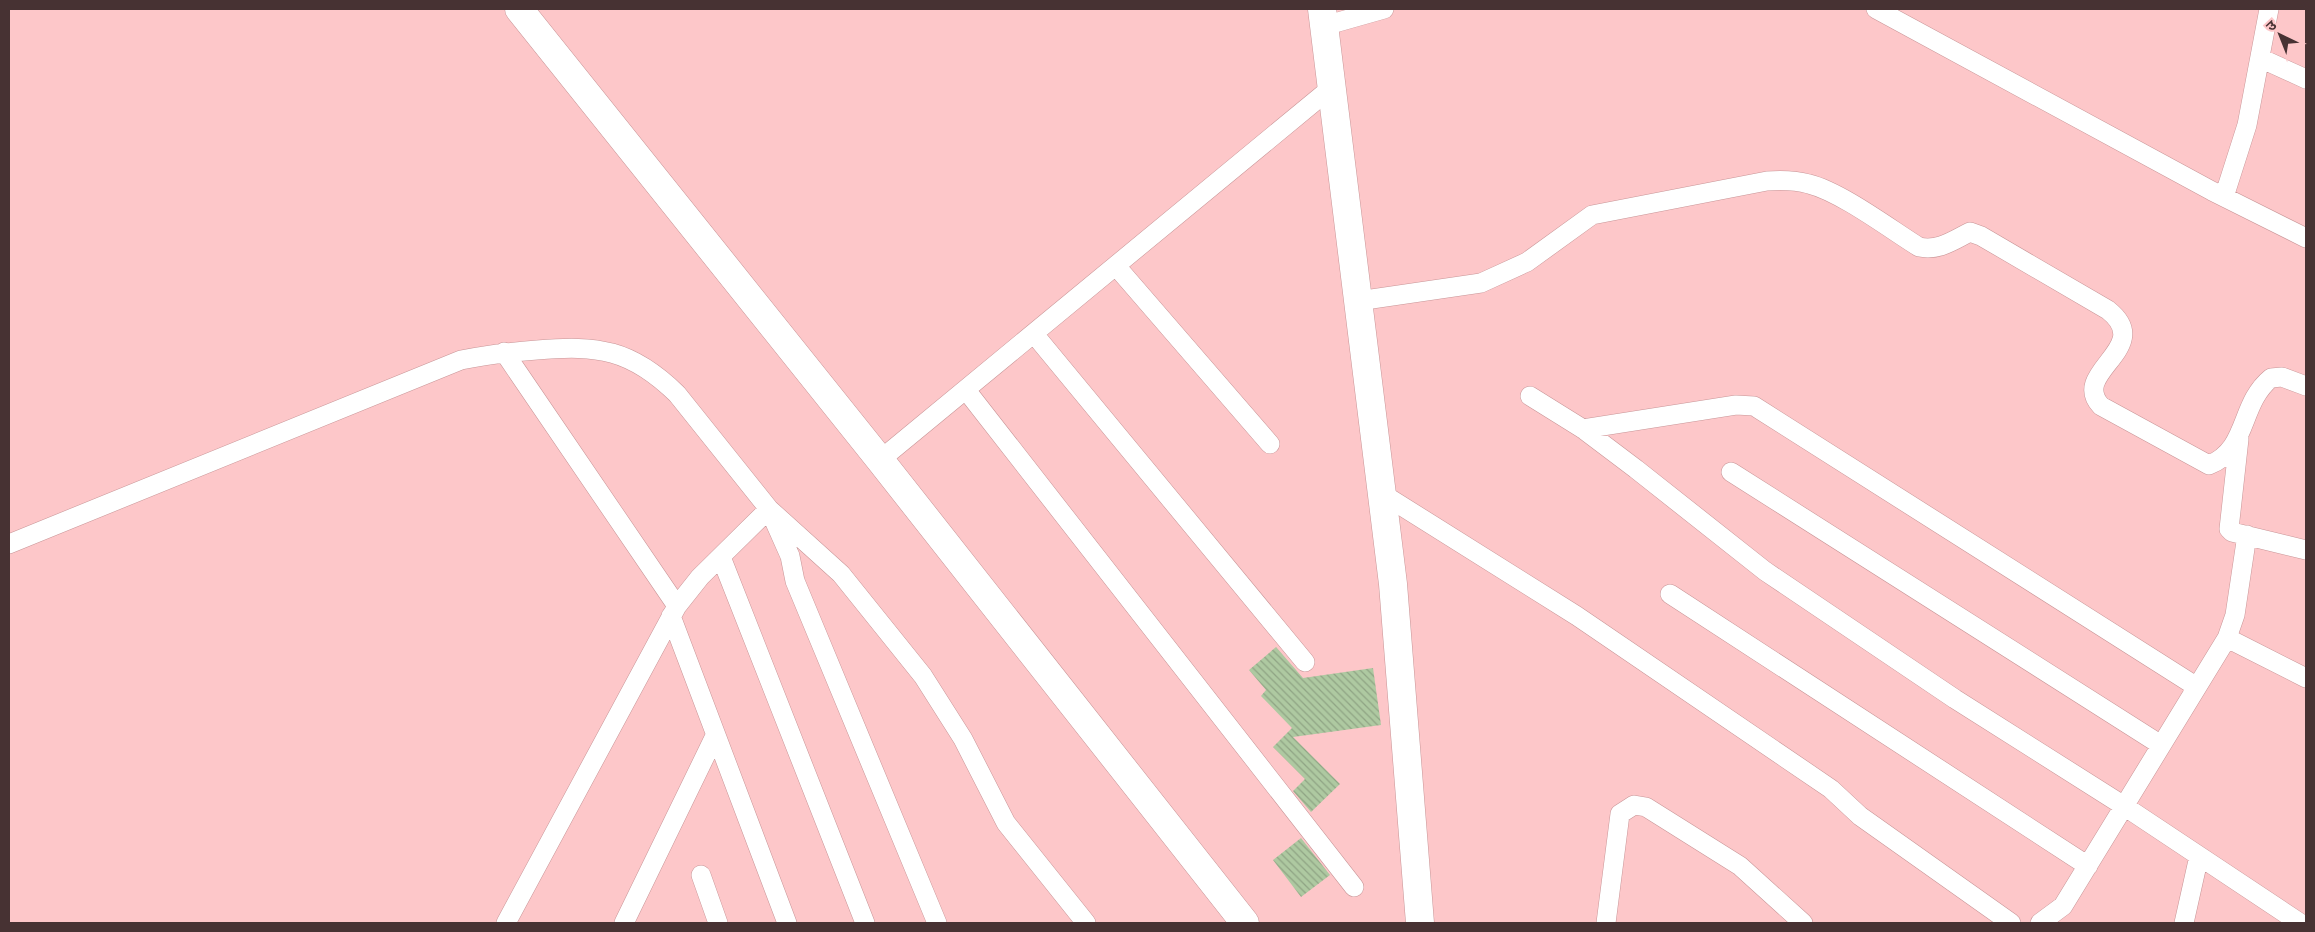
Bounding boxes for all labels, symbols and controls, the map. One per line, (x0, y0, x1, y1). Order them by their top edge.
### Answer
north arrow (2255, 10, 2305, 60)
text: उ (2263, 16, 2281, 35)

